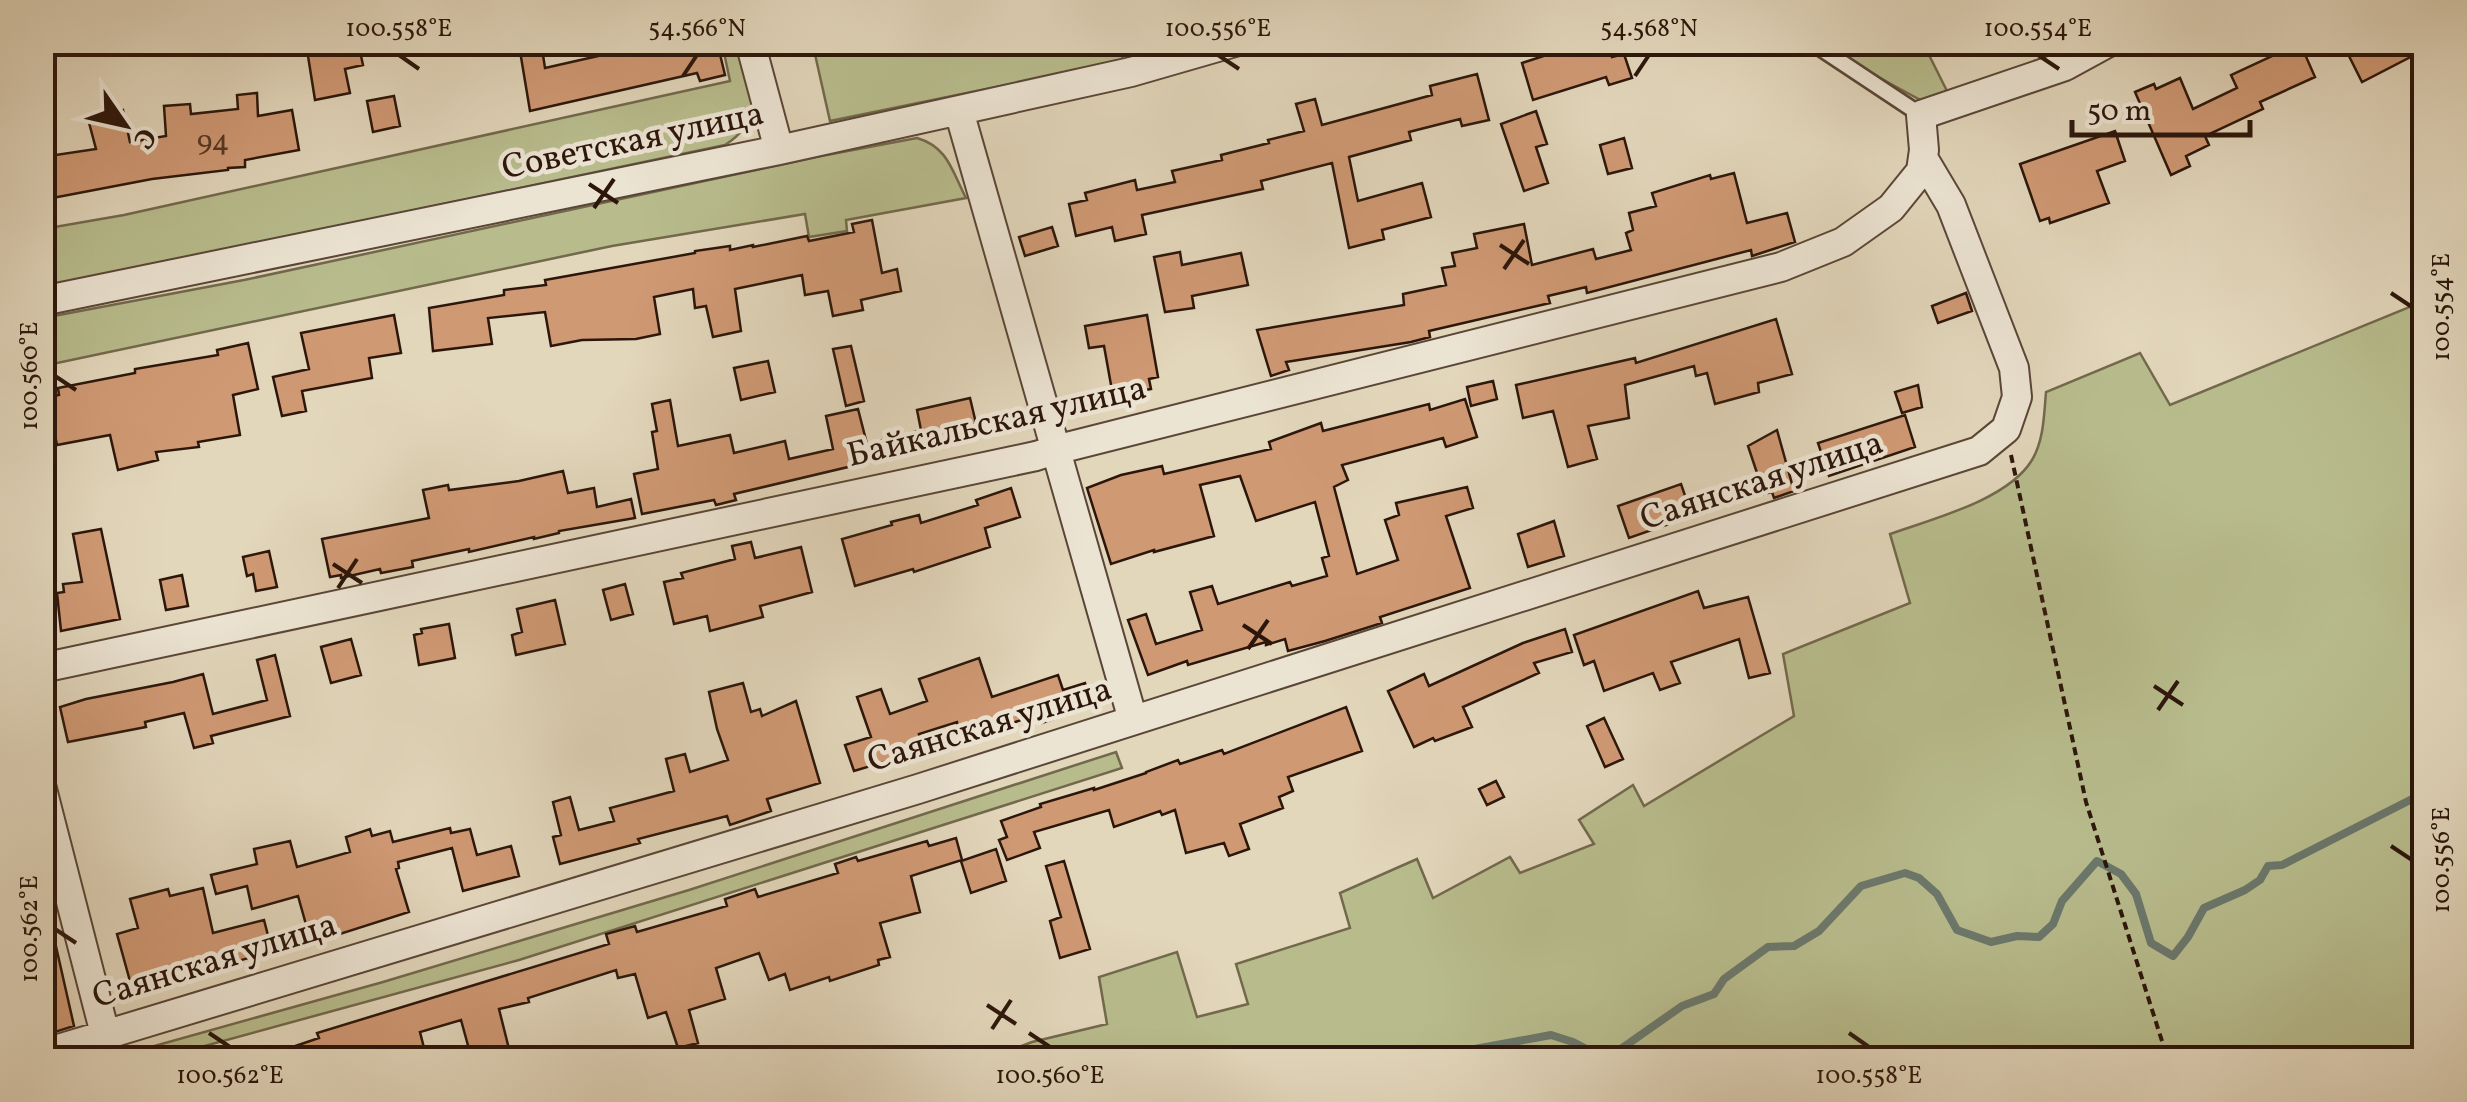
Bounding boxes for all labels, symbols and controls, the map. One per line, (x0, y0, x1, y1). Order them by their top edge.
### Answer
text: 100.558°E (346, 12, 452, 47)
text: 54.566°N (648, 12, 746, 47)
text: 100.556°E (1165, 12, 1271, 47)
text: 54.568°N (1600, 12, 1698, 47)
text: 100.554°E (1984, 12, 2092, 47)
north arrow (75, 75, 175, 175)
scale bar (2072, 75, 2250, 137)
street label: Советская улица (498, 91, 768, 193)
text: 50 m (2087, 91, 2151, 133)
text: С (122, 119, 165, 156)
house number: 94 (197, 121, 229, 163)
text: 100.554°E (2425, 253, 2460, 361)
text: 100.560°E (13, 321, 48, 431)
street label: Байкальская улица (843, 365, 1151, 481)
street label: Саянская улица (1634, 420, 1890, 544)
street label: Саянская улица (862, 666, 1118, 786)
text: 100.556°E (2425, 807, 2460, 913)
text: 100.562°E (13, 875, 48, 983)
street label: Саянская улица (87, 902, 343, 1022)
text: 100.562°E (176, 1059, 284, 1094)
text: 100.560°E (995, 1059, 1105, 1094)
text: 100.558°E (1816, 1059, 1922, 1094)

